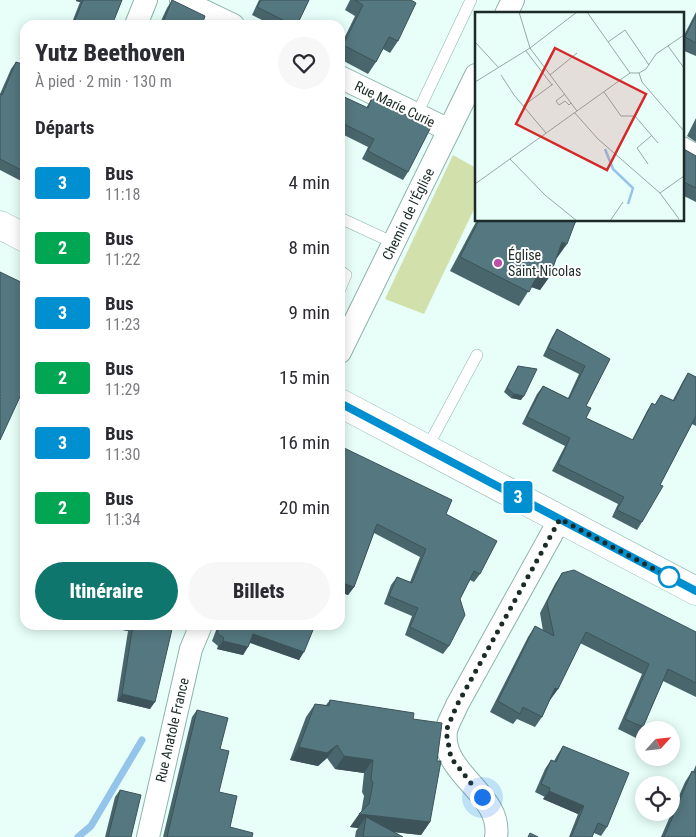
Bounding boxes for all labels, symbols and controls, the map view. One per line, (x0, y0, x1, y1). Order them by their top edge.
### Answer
inset map (475, 12, 684, 221)
button: heart (278, 37, 330, 89)
text: Yutz Beethoven (35, 39, 185, 67)
text: À pied · 2 min · 130 m (35, 72, 172, 91)
street label: Rue Marie Curie (352, 78, 438, 131)
text: Départs (35, 116, 94, 139)
text: Bus (105, 162, 134, 185)
street label: Chemin de l'Église (378, 165, 437, 263)
text: 4 min (288, 171, 330, 194)
text: 3 (58, 172, 67, 193)
text: 11:18 (105, 185, 140, 204)
text: Bus (105, 227, 134, 250)
text: 8 min (288, 236, 330, 259)
text: 2 (58, 237, 67, 258)
place label: Église Saint-Nicolas (508, 246, 581, 279)
text: 11:22 (105, 250, 140, 269)
marker: Église Saint-Nicolas (492, 257, 504, 269)
text: Bus (105, 292, 134, 315)
text: 9 min (288, 301, 330, 324)
text: 3 (58, 302, 67, 323)
text: 11:23 (105, 315, 140, 334)
text: Bus (105, 357, 134, 380)
text: 15 min (279, 366, 330, 389)
text: 2 (58, 367, 67, 388)
text: 11:29 (105, 380, 140, 399)
text: Bus (105, 422, 134, 445)
text: 16 min (279, 431, 330, 454)
text: 3 (58, 432, 67, 453)
text: 11:30 (105, 445, 140, 464)
line badge: 3 (502, 481, 534, 513)
text: 3 (513, 486, 523, 507)
text: Bus (105, 487, 134, 510)
text: 20 min (279, 496, 330, 519)
text: 2 (58, 497, 67, 518)
text: 11:34 (105, 510, 140, 529)
button: Itinéraire (35, 562, 178, 620)
button: Billets (188, 562, 330, 620)
unlabelled marker (658, 566, 680, 588)
street label: Rue Anatole France (152, 676, 192, 784)
north arrow (635, 721, 680, 766)
map controls (635, 721, 680, 821)
button: locate (635, 776, 680, 821)
your location (470, 785, 495, 810)

